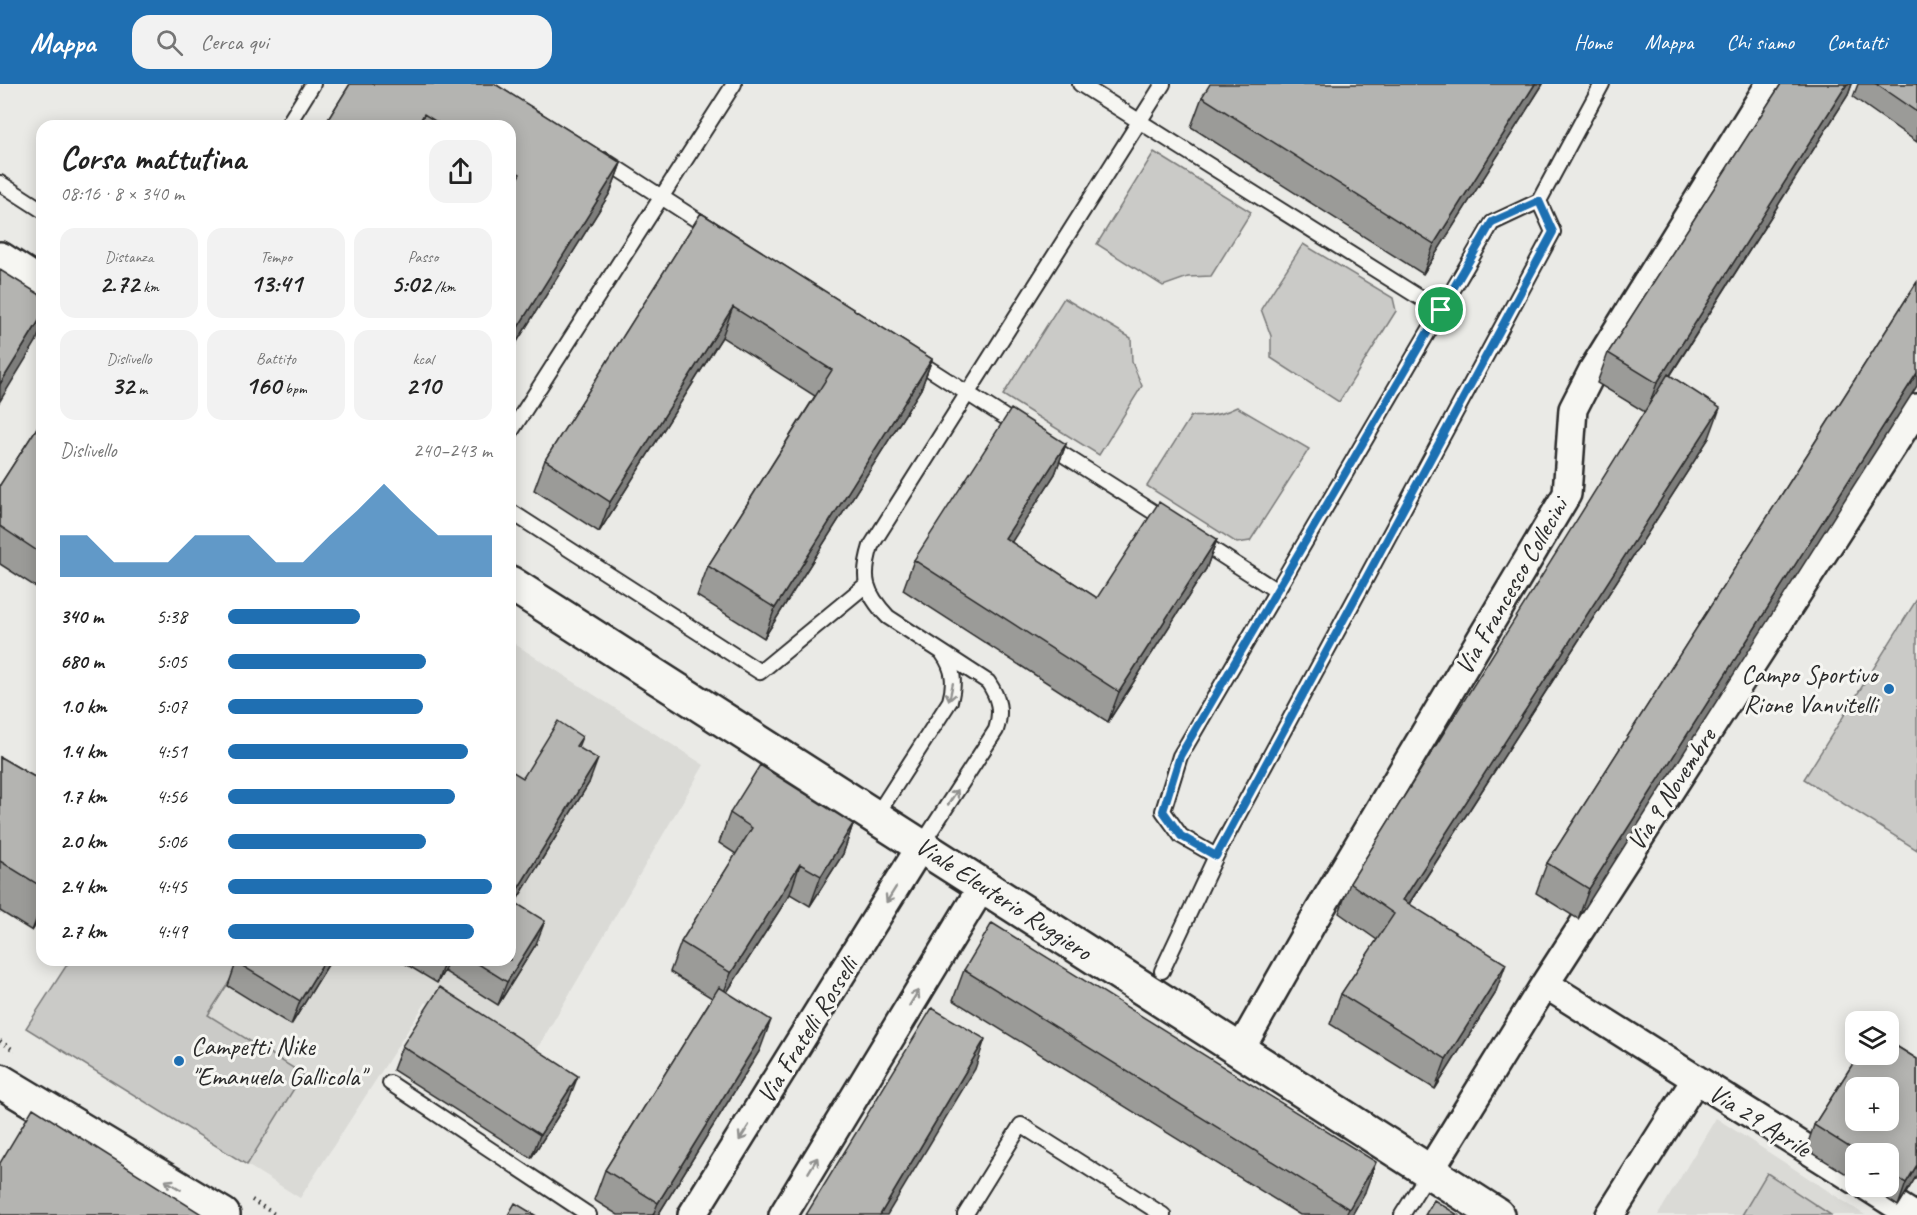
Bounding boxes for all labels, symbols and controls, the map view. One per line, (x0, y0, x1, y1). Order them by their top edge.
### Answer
search box (132, 15, 552, 69)
text: Mappa (30, 25, 96, 60)
icon: search (153, 26, 186, 59)
text: Cerca qui (201, 28, 268, 56)
text: Home (1574, 29, 1612, 55)
text: Mappa (1645, 29, 1693, 55)
text: Chi siamo (1726, 29, 1794, 55)
text: Contatti (1827, 29, 1887, 55)
text: Corsa mattutina (60, 137, 246, 179)
button: share (429, 140, 492, 203)
text: 08:16 · 8 × 340 m (60, 181, 184, 206)
text: Distanza (105, 247, 153, 267)
text: Tempo (260, 247, 292, 267)
text: Passo (408, 247, 438, 267)
text: 2.72 (99, 267, 139, 300)
text: 13:41 (250, 267, 302, 300)
text: 5:02 (391, 267, 431, 300)
text: km (139, 277, 159, 297)
text: /km (431, 277, 455, 297)
pin (1415, 284, 1466, 335)
icon: arrive (1424, 293, 1457, 326)
text: Dislivello (106, 349, 152, 369)
text: Battito (256, 349, 296, 369)
text: kcal (412, 349, 434, 369)
text: 32 (111, 369, 134, 402)
text: 160 (245, 369, 281, 402)
text: 210 (405, 369, 441, 402)
text: m (134, 379, 147, 399)
text: bpm (281, 379, 307, 399)
text: Dislivello (60, 438, 116, 463)
text: 240–243 m (413, 438, 492, 463)
street label: Via Francesco Collecini (1447, 489, 1577, 681)
text: 340 m (60, 604, 103, 629)
text: 5:38 (156, 604, 187, 629)
text: 680 m (60, 649, 104, 674)
text: 5:05 (156, 649, 187, 674)
place label: Campo Sportivo Rione Vanvitelli (1741, 658, 1880, 721)
one-way arrow (945, 682, 956, 701)
marker: Campo Sportivo Rione Vanvitelli (1882, 682, 1896, 696)
text: 1.0 km (60, 694, 107, 719)
text: 5:07 (156, 694, 187, 719)
street label: Via 9 Novembre (1620, 721, 1724, 857)
text: 1.4 km (60, 739, 107, 764)
text: 4:51 (156, 739, 187, 764)
text: 1.7 km (60, 784, 106, 809)
text: 4:56 (156, 784, 187, 809)
one-way arrow (947, 788, 960, 805)
text: 2.0 km (60, 829, 107, 854)
text: 5:06 (156, 829, 187, 854)
street label: Viale Eleuterio Ruggiero (909, 829, 1100, 969)
text: 2.4 km (60, 874, 107, 899)
text: 4:45 (156, 874, 187, 899)
one-way arrow (884, 886, 896, 903)
text: 2.7 km (60, 919, 106, 944)
text: 4:49 (156, 919, 187, 944)
street label: Via Fratelli Rosselli (749, 948, 867, 1109)
one-way arrow (909, 990, 921, 1007)
map controls (1845, 1011, 1899, 1197)
button: layers (1845, 1011, 1899, 1065)
place label: Campetti Nike "Emanuela Gallicola" (191, 1030, 370, 1093)
marker: Campetti Nike "Emanuela Gallicola" (172, 1054, 186, 1068)
street label: Via 29 Aprile (1703, 1076, 1818, 1165)
button: + (1845, 1077, 1899, 1131)
one-way arrow (737, 1124, 749, 1141)
button: − (1845, 1143, 1899, 1197)
one-way arrow (807, 1157, 819, 1174)
one-way arrow (165, 1178, 182, 1190)

